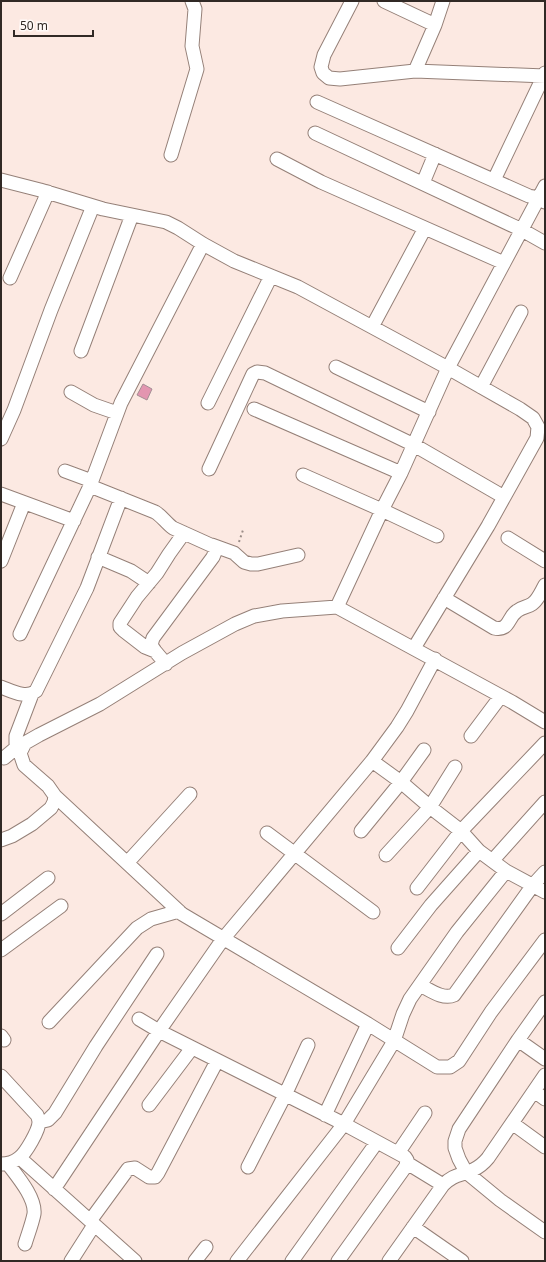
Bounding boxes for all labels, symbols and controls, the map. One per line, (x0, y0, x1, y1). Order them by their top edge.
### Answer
scale bar (14, 12, 93, 38)
text: 50 m (20, 17, 48, 34)

